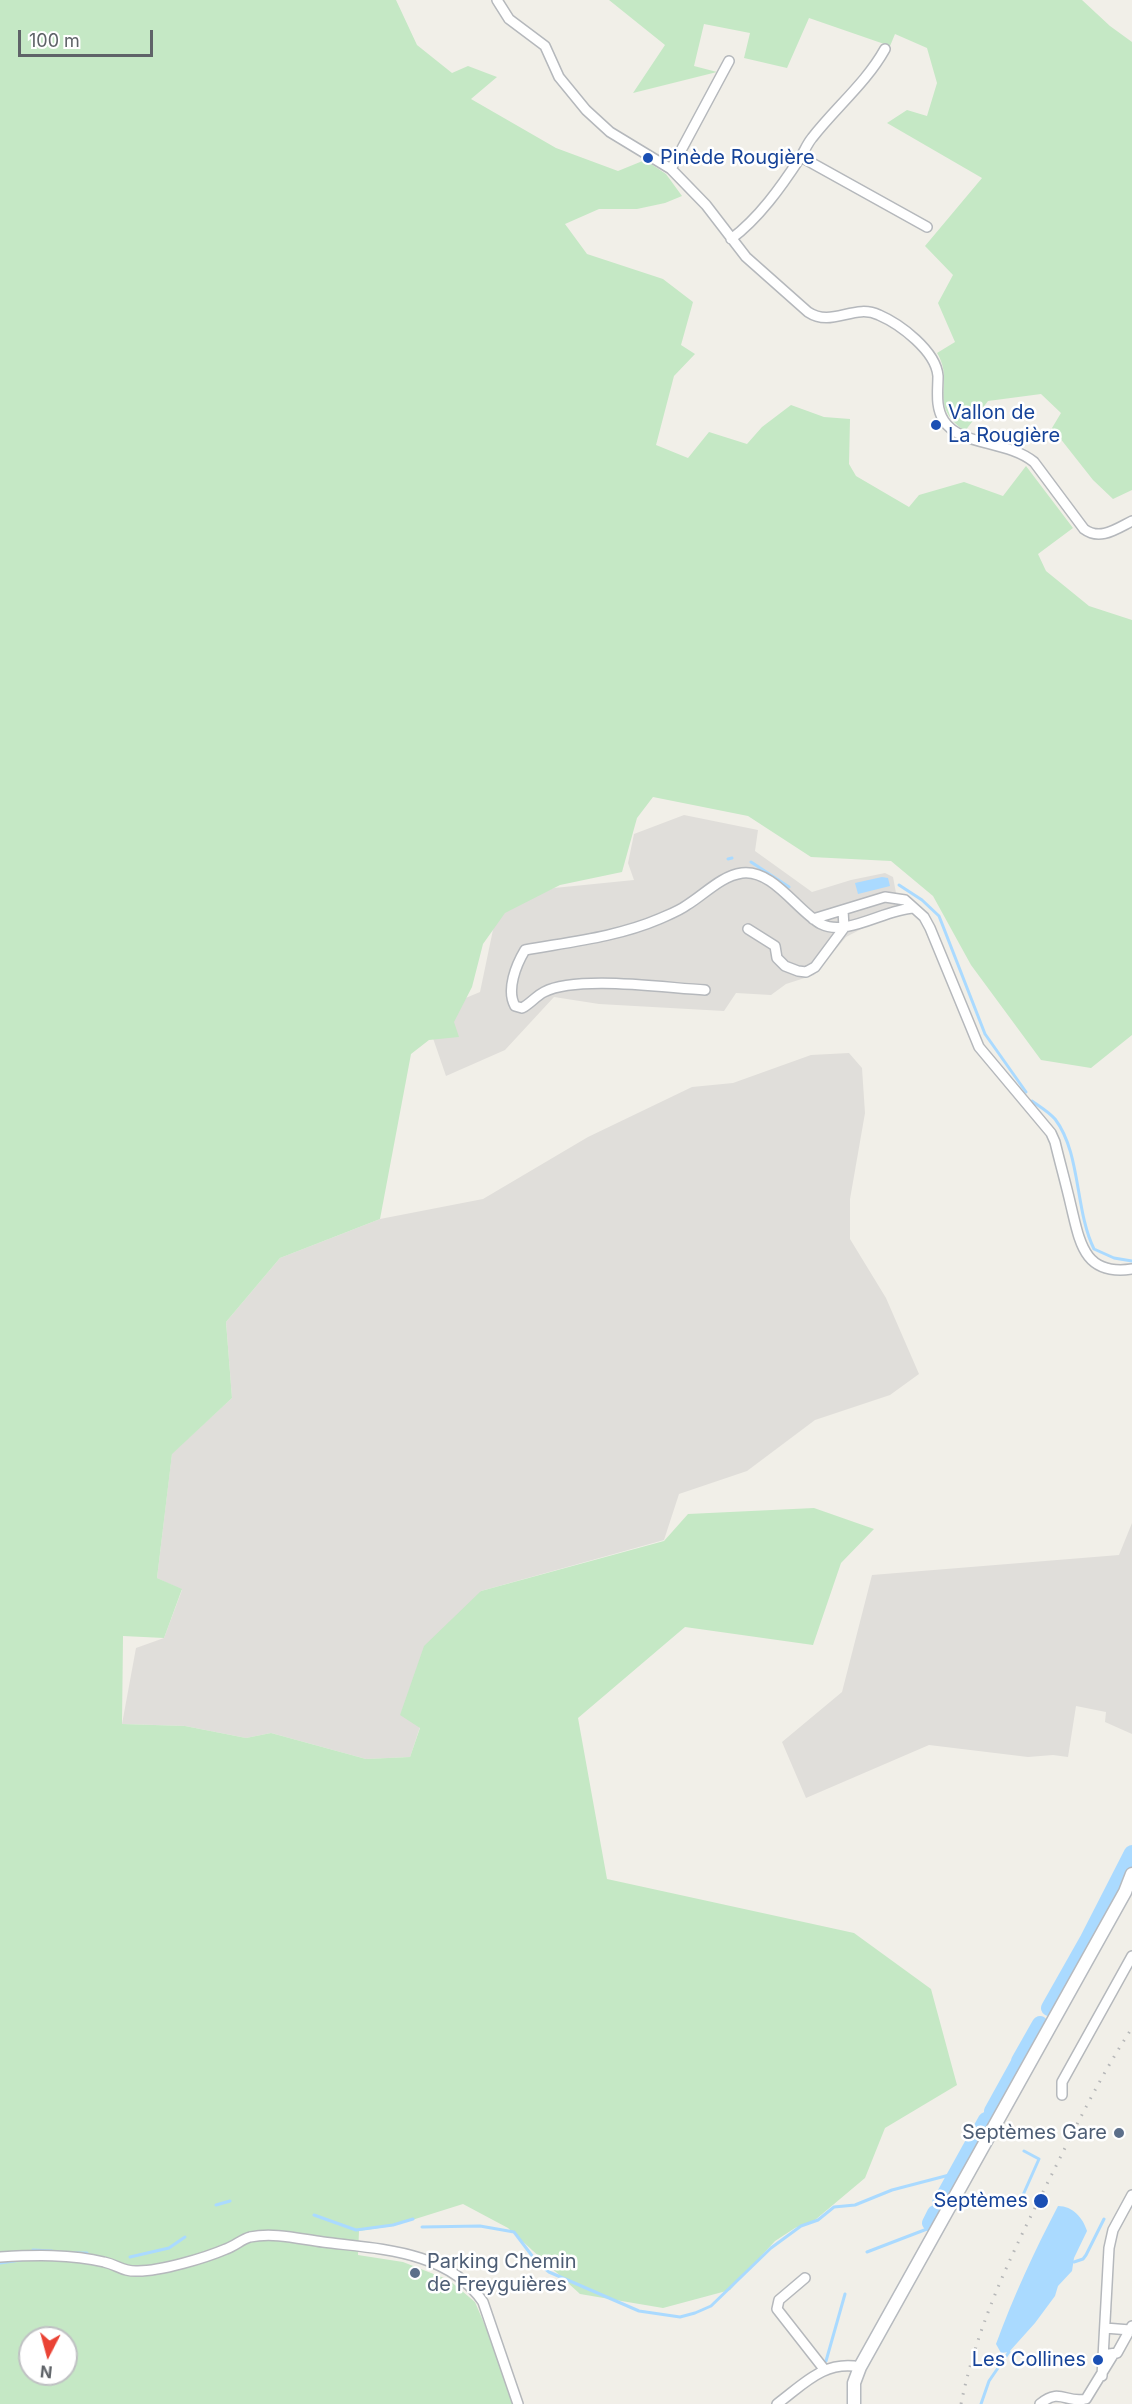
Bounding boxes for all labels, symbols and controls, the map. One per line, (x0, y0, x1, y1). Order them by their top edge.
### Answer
scale bar (21, 18, 156, 56)
text: 100 m (29, 30, 80, 51)
place label: Pinède Rougière (660, 146, 815, 170)
marker: Pinède Rougière (641, 151, 655, 165)
place label: Vallon de La Rougière (948, 401, 1060, 448)
marker: Vallon de La Rougière (929, 418, 943, 432)
place label: Septèmes Gare (962, 2121, 1107, 2145)
marker: Septèmes Gare (1112, 2126, 1126, 2140)
place label: Septèmes (934, 2189, 1028, 2213)
marker: Septèmes (1032, 2192, 1050, 2210)
place label: Parking Chemin de Freyguières (427, 2250, 577, 2297)
marker: Parking Chemin de Freyguières (408, 2266, 422, 2280)
north arrow (18, 2326, 78, 2386)
place label: Les Collines (972, 2348, 1086, 2372)
marker: Les Collines (1091, 2353, 1105, 2367)
text: N (39, 2361, 53, 2382)

